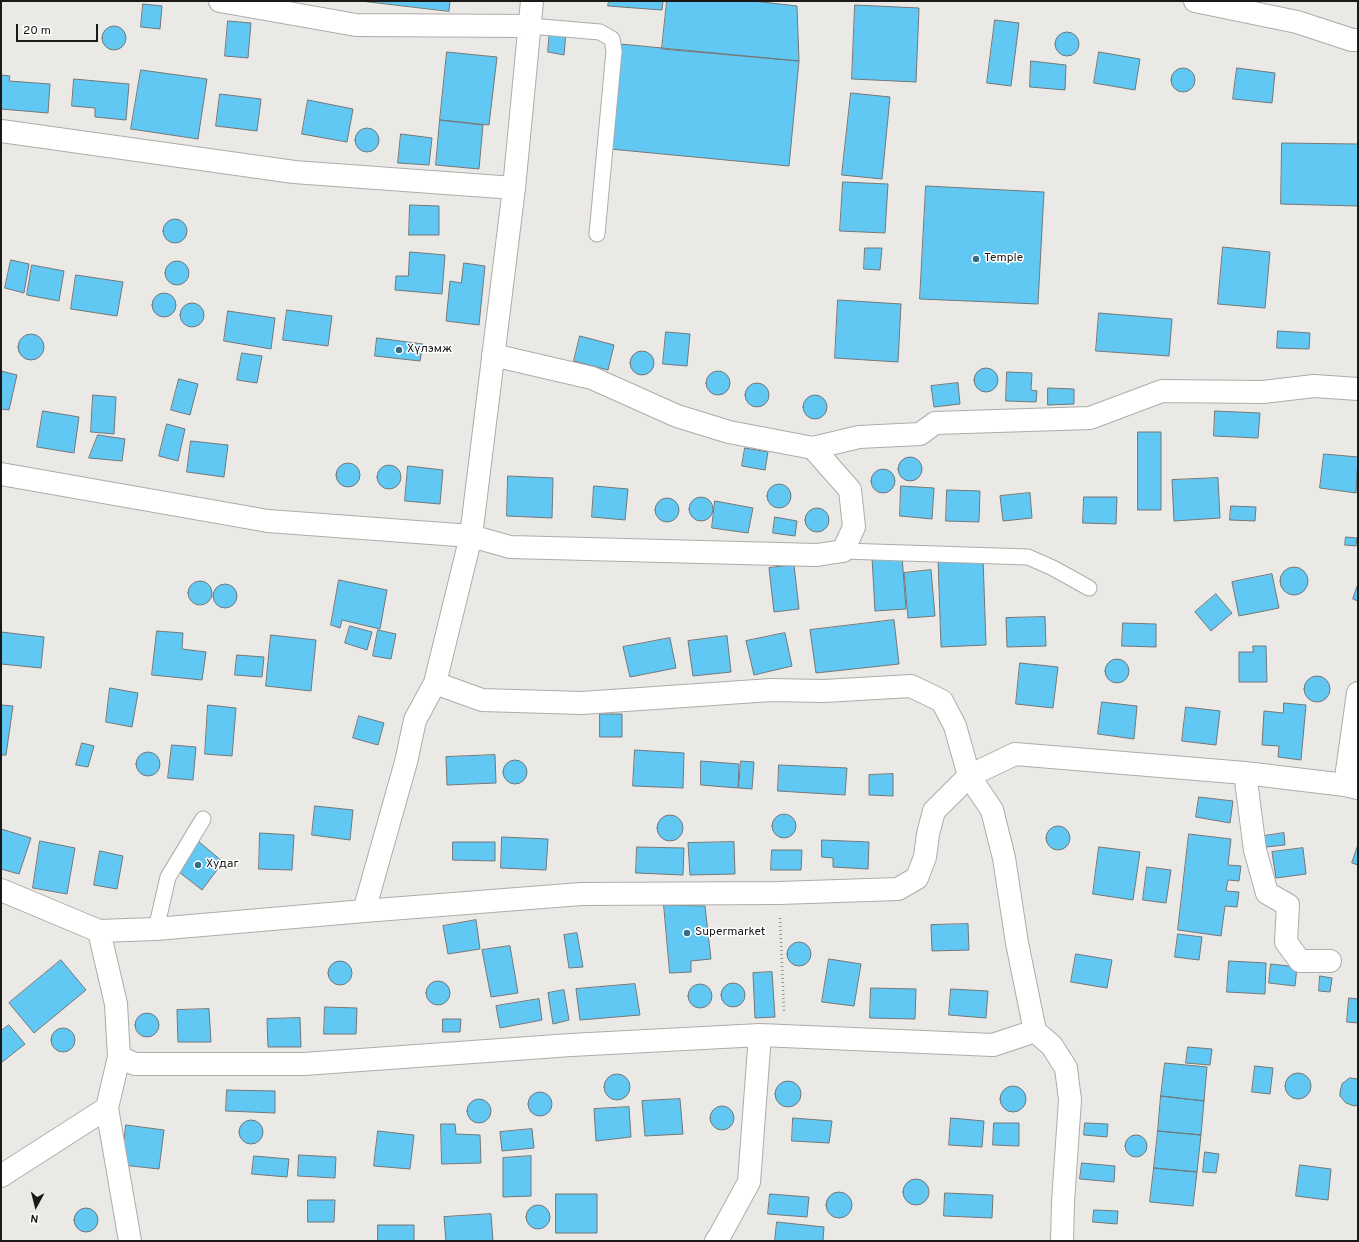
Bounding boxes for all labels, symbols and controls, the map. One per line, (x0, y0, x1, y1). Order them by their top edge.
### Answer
scale bar (18, 16, 100, 42)
text: 20 m (23, 23, 51, 39)
place label: Temple (984, 252, 1023, 266)
marker: Temple (971, 254, 981, 264)
place label: Хүлэмж (407, 343, 452, 357)
marker: Хүлэмж (394, 345, 404, 355)
place label: Худаг (206, 858, 239, 872)
marker: Худаг (193, 860, 203, 870)
place label: Supermarket (695, 926, 765, 940)
marker: Supermarket (682, 928, 692, 938)
north arrow (16, 1186, 56, 1226)
text: N (30, 1210, 39, 1225)

